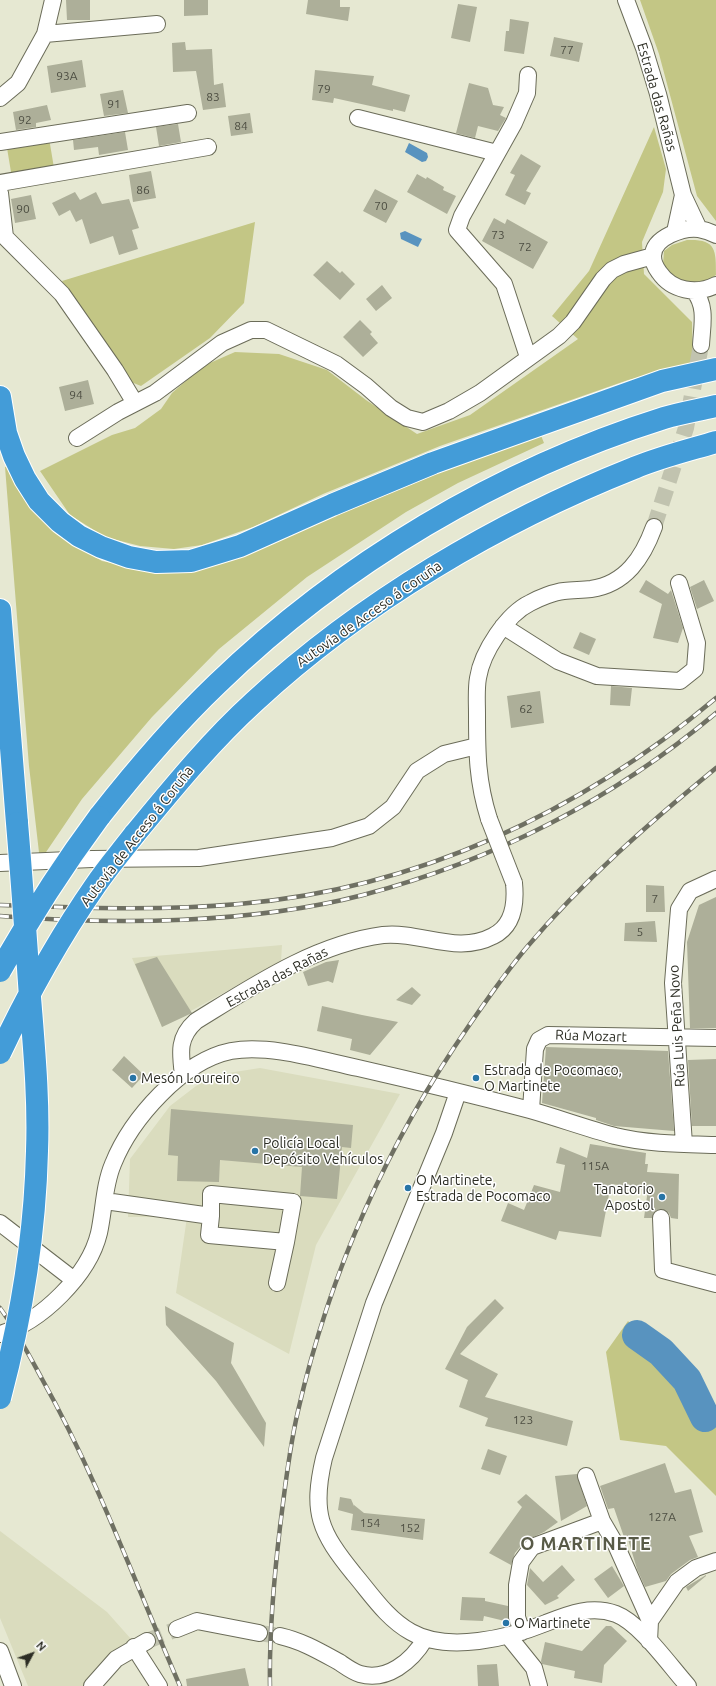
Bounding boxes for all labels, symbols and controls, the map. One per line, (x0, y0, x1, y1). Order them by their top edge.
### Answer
street label: Estrada das Rañas (633, 41, 681, 153)
house number: 77 (560, 43, 574, 57)
house number: 93A (56, 69, 78, 83)
house number: 79 (317, 82, 331, 96)
house number: 83 (206, 90, 220, 104)
house number: 91 (107, 97, 121, 111)
house number: 92 (18, 113, 32, 127)
house number: 84 (234, 119, 248, 133)
house number: 86 (136, 183, 150, 197)
house number: 70 (374, 199, 388, 213)
house number: 90 (16, 202, 30, 216)
house number: 73 (491, 228, 505, 242)
house number: 72 (518, 240, 532, 254)
house number: 94 (69, 388, 83, 402)
street label: Autovía de Acceso á Coruña (293, 557, 445, 671)
house number: 62 (519, 702, 533, 716)
street label: Autovía de Acceso á Coruña (77, 763, 197, 909)
house number: 7 (652, 892, 658, 906)
house number: 5 (637, 925, 643, 939)
street label: Estrada das Rañas (223, 943, 331, 1011)
street label: Rúa Luis Peña Novo (665, 964, 689, 1088)
street label: Rúa Mozart (555, 1026, 627, 1046)
place label: Estrada de Pocomaco, O Martinete (484, 1062, 622, 1094)
place label: Mesón Loureiro (141, 1070, 240, 1086)
marker: Mesón Loureiro (128, 1073, 138, 1083)
marker: Estrada de Pocomaco, O Martinete (471, 1073, 481, 1083)
place label: Policía Local Depósito Vehículos (263, 1135, 383, 1168)
marker: Policía Local Depósito Vehículos (250, 1146, 260, 1156)
house number: 115A (581, 1159, 609, 1173)
place label: O Martinete, Estrada de Pocomaco (416, 1172, 551, 1204)
place label: Tanatorio Apostol (594, 1181, 654, 1214)
marker: O Martinete, Estrada de Pocomaco (403, 1183, 413, 1193)
marker: Tanatorio Apostol (657, 1192, 667, 1202)
house number: 123 (513, 1413, 533, 1427)
house number: 127A (648, 1510, 676, 1524)
house number: 154 (360, 1516, 380, 1530)
house number: 152 (400, 1521, 420, 1535)
district label: O MARTINETE (520, 1533, 652, 1555)
place label: O Martinete (514, 1615, 591, 1631)
marker: O Martinete (501, 1618, 511, 1628)
north arrow (12, 1634, 52, 1674)
text: N (34, 1639, 48, 1653)

